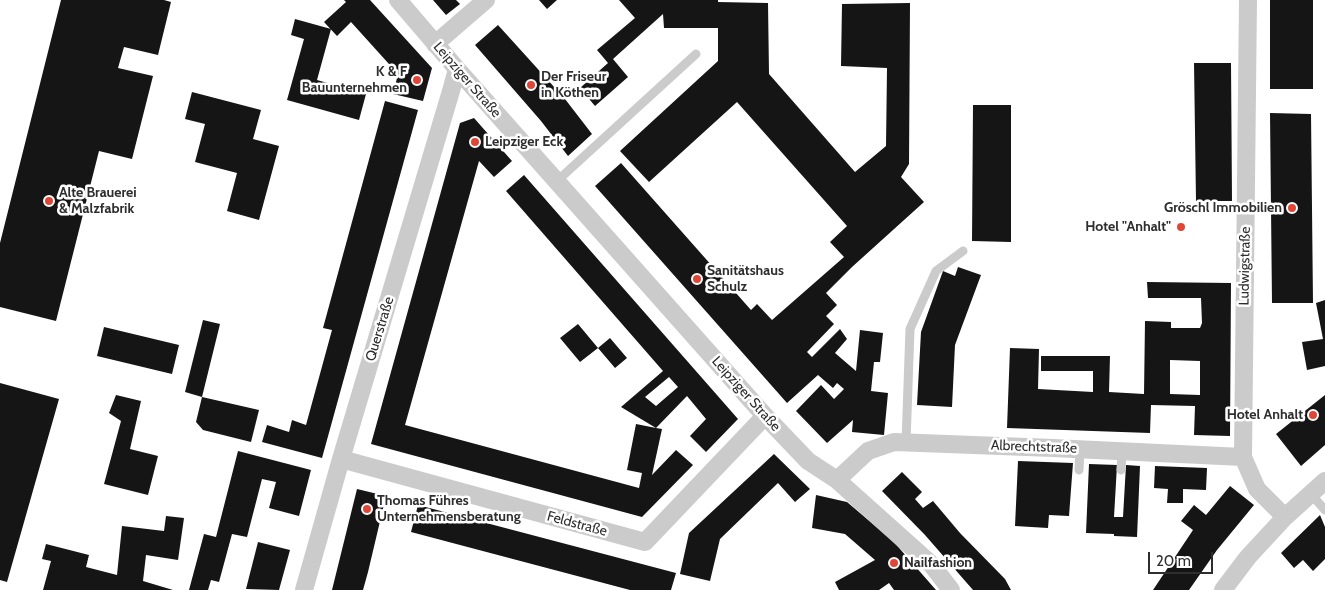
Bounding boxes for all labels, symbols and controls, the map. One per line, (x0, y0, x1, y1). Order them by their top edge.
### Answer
street label: Leipziger Straße (430, 39, 504, 121)
place label: K & F Bauunternehmen (302, 64, 407, 96)
place label: Der Friseur in Köthen (541, 69, 606, 102)
marker: K & F Bauunternehmen (411, 74, 423, 86)
marker: Der Friseur in Köthen (525, 79, 537, 91)
place label: Leipziger Eck (485, 134, 563, 150)
marker: Leipziger Eck (469, 136, 481, 148)
place label: Alte Brauerei & Malzfabrik (59, 185, 137, 218)
marker: Alte Brauerei & Malzfabrik (43, 195, 55, 207)
place label: Gröschl Immobilien (1164, 200, 1282, 216)
marker: Gröschl Immobilien (1286, 202, 1298, 214)
place label: Hotel "Anhalt" (1085, 219, 1171, 235)
marker: Hotel "Anhalt" (1175, 221, 1187, 233)
street label: Ludwigstraße (1236, 226, 1254, 306)
place label: Sanitätshaus Schulz (707, 263, 784, 296)
marker: Sanitätshaus Schulz (691, 273, 703, 285)
street label: Querstraße (362, 295, 398, 363)
street label: Leipziger Straße (708, 353, 784, 435)
place label: Hotel Anhalt (1227, 407, 1303, 423)
marker: Hotel Anhalt (1307, 409, 1319, 421)
street label: Albrechtstraße (991, 437, 1077, 457)
place label: Thomas Führes Unternehmensberatung (377, 493, 521, 526)
marker: Thomas Führes Unternehmensberatung (361, 503, 373, 515)
street label: Feldstraße (545, 508, 609, 540)
scale bar (1150, 542, 1215, 574)
text: 20 m (1156, 552, 1191, 570)
place label: Nailfashion (904, 555, 972, 571)
marker: Nailfashion (888, 557, 900, 569)

